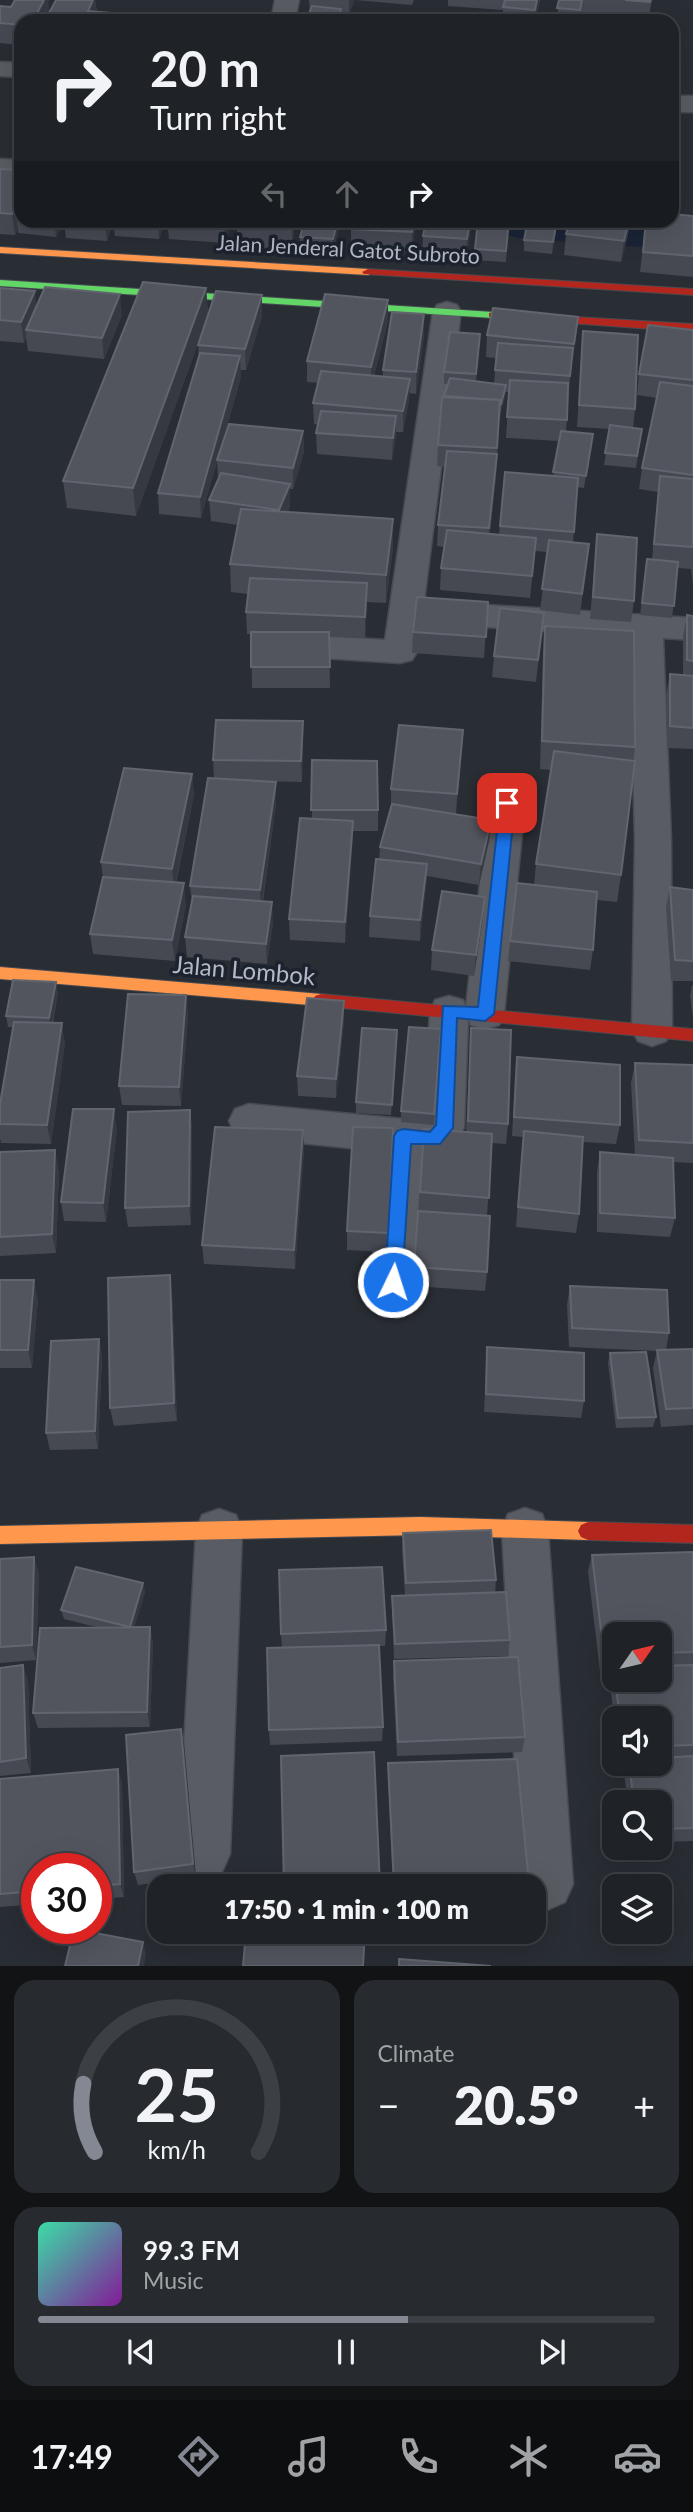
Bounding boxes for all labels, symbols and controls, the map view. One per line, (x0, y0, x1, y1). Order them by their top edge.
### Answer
text: 20 m (150, 39, 260, 97)
icon: right (35, 42, 126, 133)
text: Turn right (150, 98, 286, 137)
icon: left (255, 175, 293, 213)
icon: ahead (328, 175, 366, 213)
icon: right (401, 175, 439, 213)
street label: Jalan Jenderal Gatot Subroto (216, 229, 481, 268)
pin (477, 773, 537, 833)
icon: arrive (488, 784, 526, 822)
street label: Jalan Lombok (172, 949, 317, 990)
position arrow (356, 1245, 430, 1319)
north arrow (602, 1622, 672, 1692)
map controls (602, 1622, 672, 1944)
button: sound (602, 1706, 672, 1776)
button: search (602, 1790, 672, 1860)
speed limit sign: 30 (21, 1853, 112, 1944)
button: layers (602, 1874, 672, 1944)
text: 17:50 · 1 min · 100 m (224, 1893, 469, 1925)
text: Climate (378, 2039, 454, 2067)
text: 25 (135, 2051, 219, 2139)
text: 20.5° (454, 2074, 579, 2136)
text: − (378, 2082, 400, 2128)
text: + (633, 2082, 655, 2128)
text: km/h (147, 2134, 206, 2164)
text: 99.3 FM (143, 2234, 240, 2266)
text: Music (143, 2266, 203, 2294)
icon: previous (122, 2333, 160, 2371)
icon: pause (327, 2333, 365, 2371)
icon: next (533, 2333, 571, 2371)
icon: directions (174, 2432, 223, 2481)
icon: music (284, 2432, 333, 2481)
icon: phone (394, 2432, 443, 2481)
icon: climate (504, 2432, 553, 2481)
icon: car (613, 2432, 662, 2481)
text: 17:49 (30, 2437, 113, 2476)

